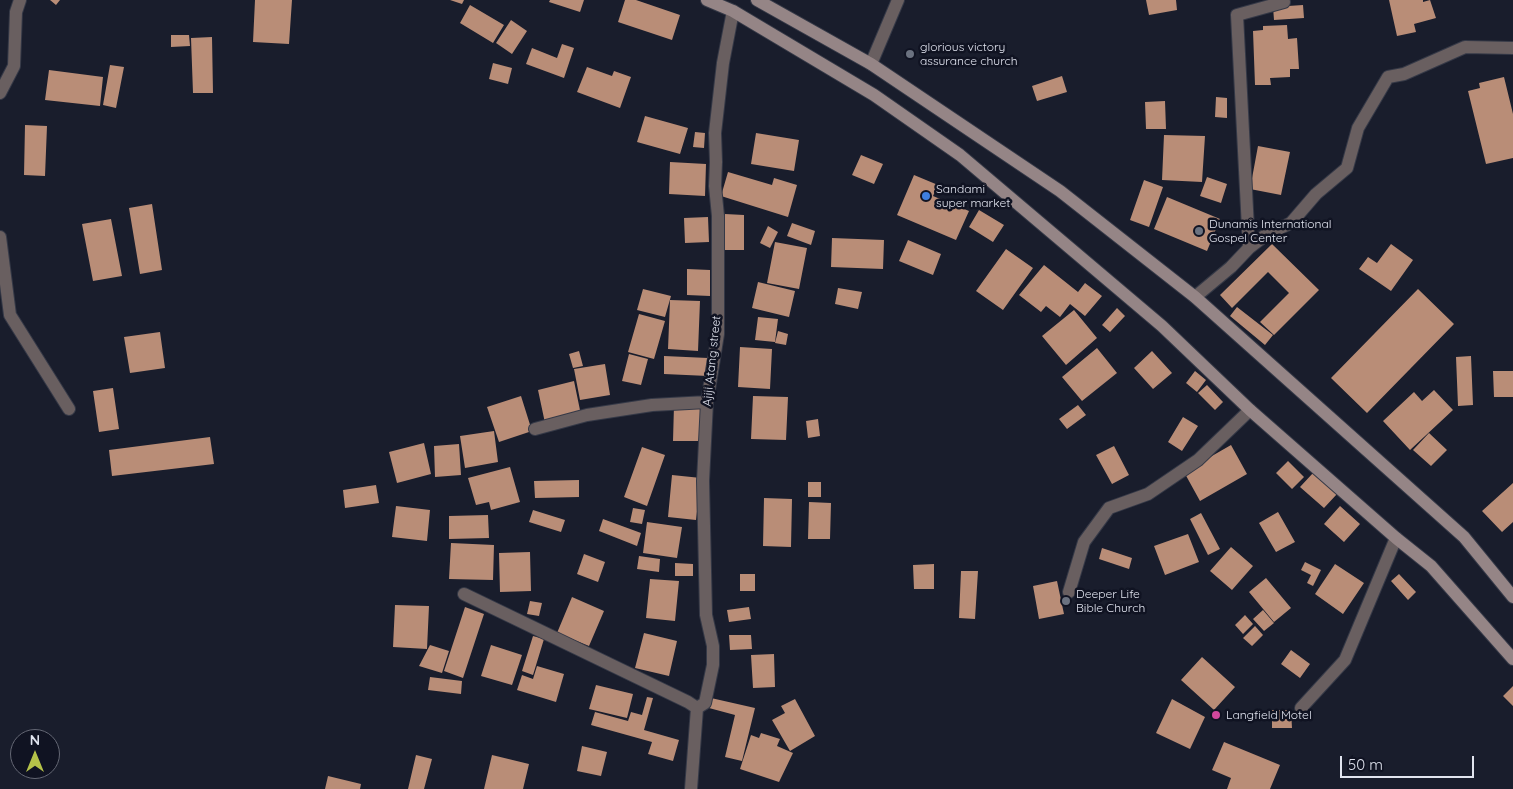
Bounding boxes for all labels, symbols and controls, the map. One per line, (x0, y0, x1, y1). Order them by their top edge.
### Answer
place label: glorious victory assurance church (920, 40, 1018, 68)
marker: glorious victory assurance church (904, 48, 916, 60)
place label: Sandami super market (936, 182, 1010, 210)
marker: Sandami super market (920, 190, 932, 202)
place label: Dunamis International Gospel Center (1209, 217, 1331, 245)
marker: Dunamis International Gospel Center (1193, 225, 1205, 237)
street label: Ajiji Atang street (700, 315, 724, 407)
place label: Deeper Life Bible Church (1076, 587, 1145, 615)
marker: Deeper Life Bible Church (1060, 595, 1072, 607)
place label: Langfield Motel (1226, 708, 1312, 722)
marker: Langfield Motel (1210, 709, 1222, 721)
north arrow (10, 729, 60, 779)
text: N (30, 731, 40, 749)
scale bar (1343, 746, 1477, 778)
text: 50 m (1348, 755, 1383, 774)

